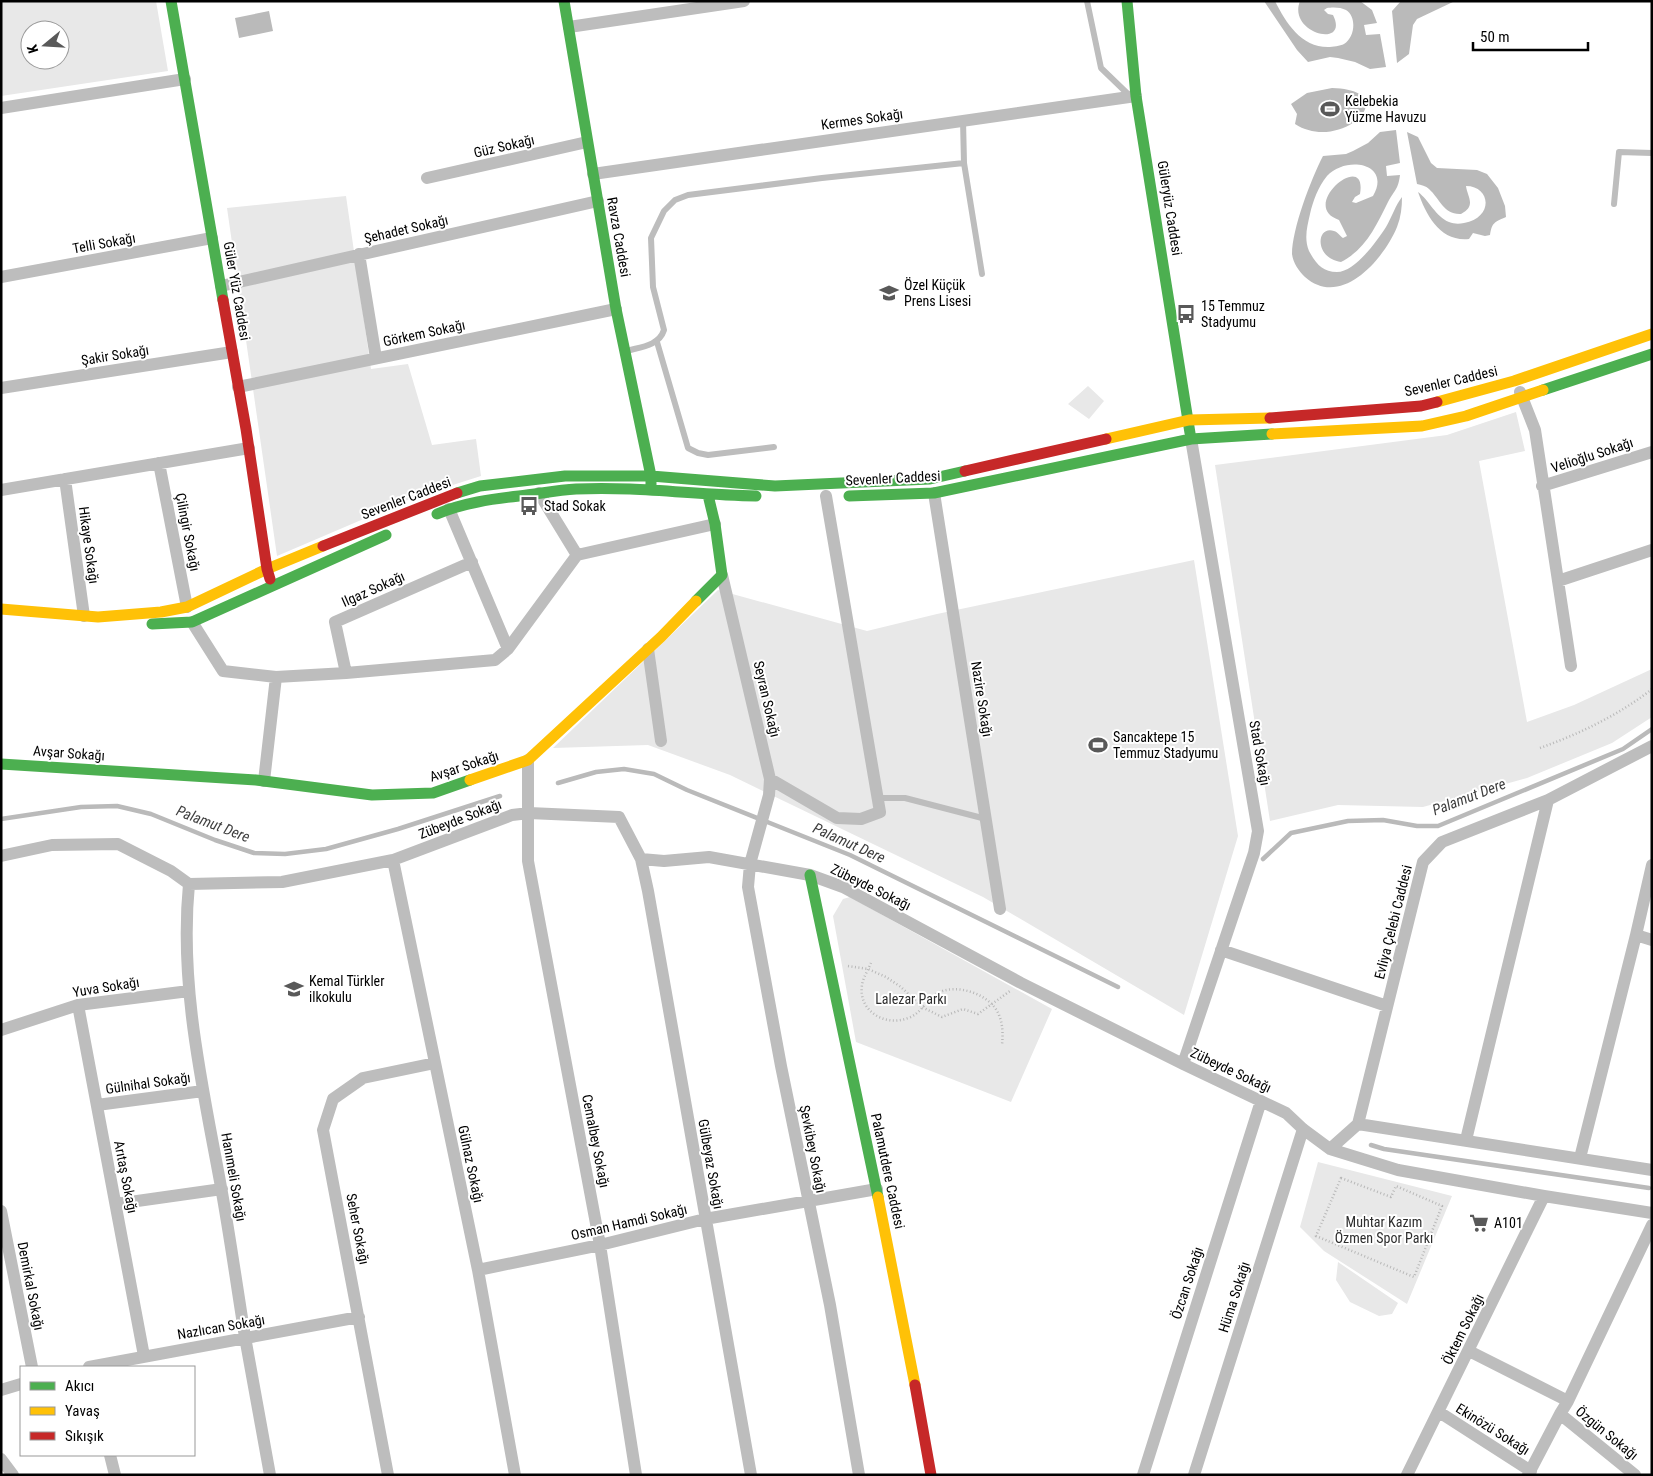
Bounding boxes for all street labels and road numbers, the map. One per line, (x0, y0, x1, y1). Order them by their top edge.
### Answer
street label: Kermes Sokağı (820, 105, 904, 133)
street label: Güz Sokağı (472, 131, 536, 161)
street label: Güleryüz Caddesi (1155, 159, 1185, 257)
street label: Ravza Caddesi (604, 196, 634, 278)
street label: Şehadet Sokağı (362, 212, 450, 246)
street label: Telli Sokağı (71, 230, 137, 256)
street label: Güler Yüz Caddesi (220, 240, 254, 342)
street label: Görkem Sokağı (381, 316, 467, 350)
street label: Şakir Sokağı (80, 342, 150, 368)
street label: Sevenler Caddesi (1403, 363, 1499, 399)
street label: Velioğlu Sokağı (1549, 434, 1635, 476)
street label: Sevenler Caddesi (845, 468, 941, 488)
street label: Sevenler Caddesi (359, 474, 453, 522)
street label: Çilingir Sokağı (173, 491, 203, 573)
street label: Hikaye Sokağı (76, 505, 102, 585)
street label: Ilgaz Sokağı (339, 568, 407, 610)
street label: Seyran Sokağı (750, 659, 784, 739)
street label: Nazire Sokağı (968, 660, 996, 738)
street label: Stad Sokağı (1246, 719, 1274, 787)
street label: Avşar Sokağı (33, 743, 105, 763)
street label: Avşar Sokağı (427, 747, 501, 785)
street label: Zübeyde Sokağı (416, 796, 504, 842)
street label: Zübeyde Sokağı (828, 861, 914, 913)
street label: Evliya Çelebi Caddesi (1371, 863, 1415, 981)
street label: Yuva Sokağı (72, 974, 140, 1000)
street label: Zübeyde Sokağı (1188, 1044, 1274, 1096)
street label: Gülnihal Sokağı (104, 1069, 192, 1097)
street label: Cemalbey Sokağı (579, 1093, 613, 1189)
street label: Şevkibey Sokağı (797, 1104, 829, 1194)
street label: Palamutdere Caddesi (868, 1112, 908, 1230)
street label: Gülbeyaz Sokağı (695, 1118, 727, 1210)
street label: Gülnaz Sokağı (455, 1124, 487, 1204)
street label: Hanımeli Sokağı (218, 1131, 250, 1223)
street label: Arıtaş Sokağı (111, 1139, 141, 1215)
street label: Seher Sokağı (343, 1192, 373, 1266)
street label: Osman Hamdi Sokağı (569, 1201, 689, 1243)
street label: Demirkal Sokağı (15, 1241, 47, 1331)
street label: Özcan Sokağı (1168, 1245, 1206, 1321)
street label: Hüma Sokağı (1215, 1260, 1253, 1334)
street label: Öktem Sokağı (1439, 1291, 1487, 1367)
street label: Nazlıcan Sokağı (176, 1311, 266, 1343)
street label: Ekinözü Sokağı (1453, 1400, 1533, 1458)
street label: Özgün Sokağı (1573, 1403, 1641, 1463)

